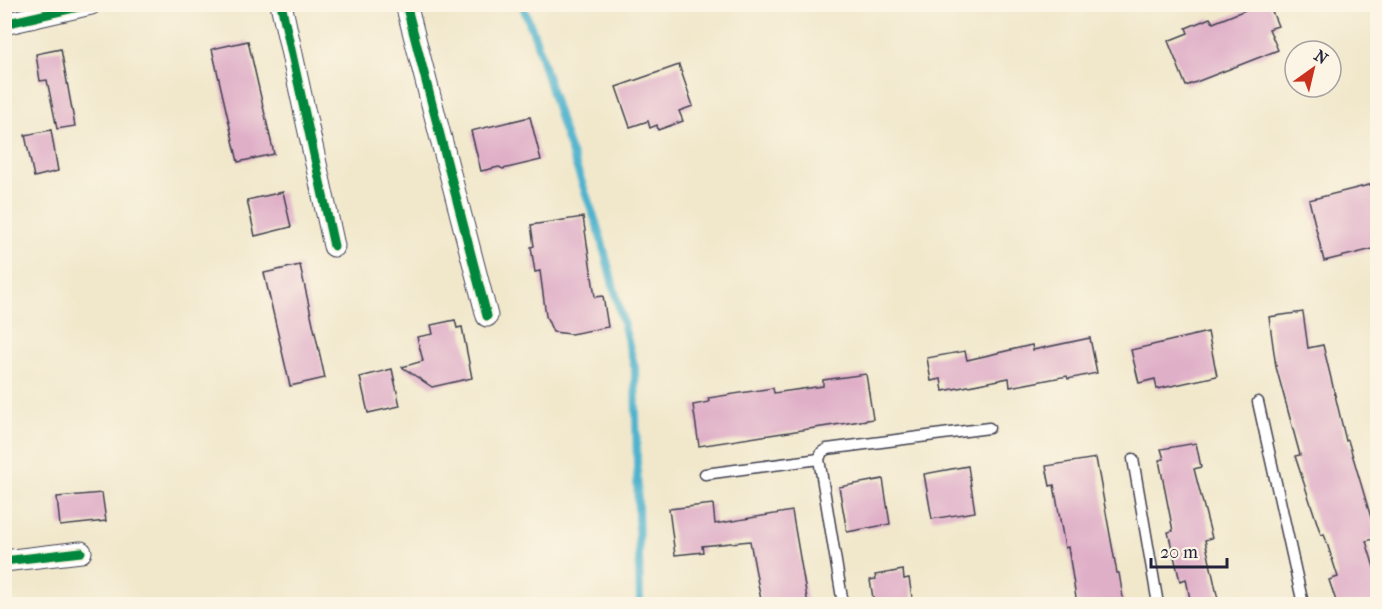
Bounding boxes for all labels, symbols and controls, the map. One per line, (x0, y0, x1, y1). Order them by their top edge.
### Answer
north arrow (1283, 39, 1343, 99)
text: N (1311, 46, 1332, 69)
scale bar (1151, 531, 1228, 569)
text: 20 m (1160, 542, 1198, 563)

